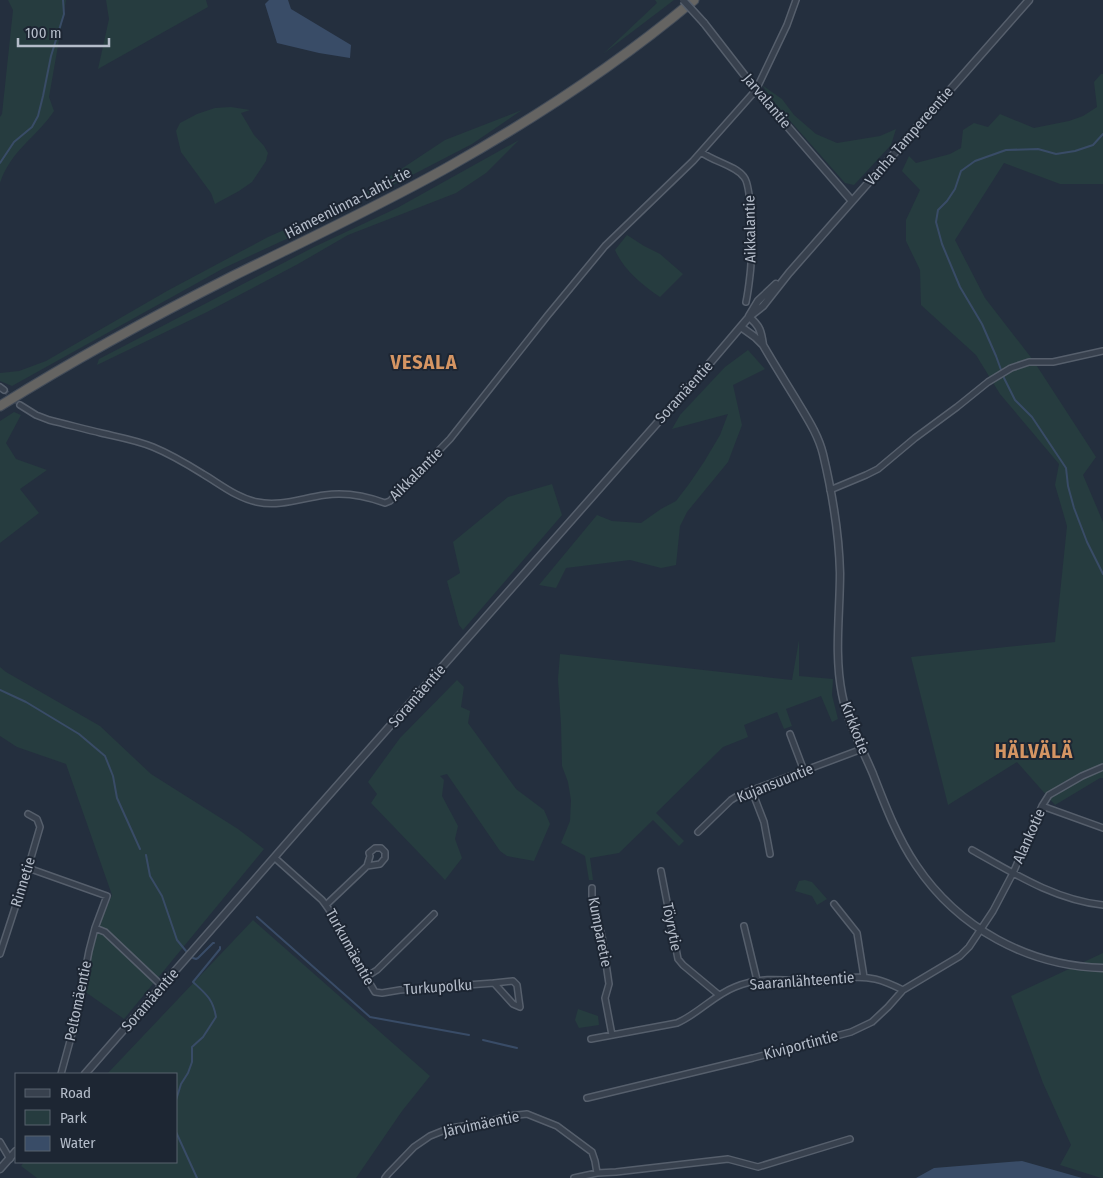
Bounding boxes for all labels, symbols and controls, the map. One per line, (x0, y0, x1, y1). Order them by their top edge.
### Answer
scale bar (18, 15, 109, 47)
text: 100 m (25, 24, 62, 42)
street label: Jarvalantie (739, 70, 795, 132)
street label: Vanha Tampereentie (861, 83, 957, 189)
street label: Hämeenlinna-Lahti-tie (282, 163, 414, 243)
street label: Aikkalantie (740, 195, 760, 263)
district label: VESALA (389, 350, 458, 374)
street label: Soramäentie (651, 357, 717, 427)
street label: Aikkalantie (386, 444, 446, 504)
street label: Soramäentie (385, 661, 449, 731)
street label: Kirkkotie (837, 699, 873, 757)
district label: HÄLVÄLÄ (995, 739, 1073, 763)
street label: Kujansuuntie (734, 760, 816, 806)
street label: Alankotie (1009, 806, 1049, 866)
street label: Rinnetie (7, 855, 39, 909)
street label: Kumparetie (584, 896, 616, 968)
street label: Töyrytie (659, 901, 685, 953)
street label: Turkumäentie (322, 906, 378, 988)
street label: Peltomäentie (61, 959, 95, 1043)
street label: Soramäentie (118, 965, 182, 1035)
street label: Saaranlähteentie (749, 968, 855, 994)
street label: Turkupolku (403, 976, 473, 998)
street label: Kiviportintie (762, 1026, 840, 1064)
legend (15, 1073, 178, 1163)
text: Road (60, 1084, 91, 1102)
street label: Järvimäentie (441, 1107, 521, 1141)
text: Park (60, 1109, 87, 1127)
text: Water (60, 1134, 96, 1152)

